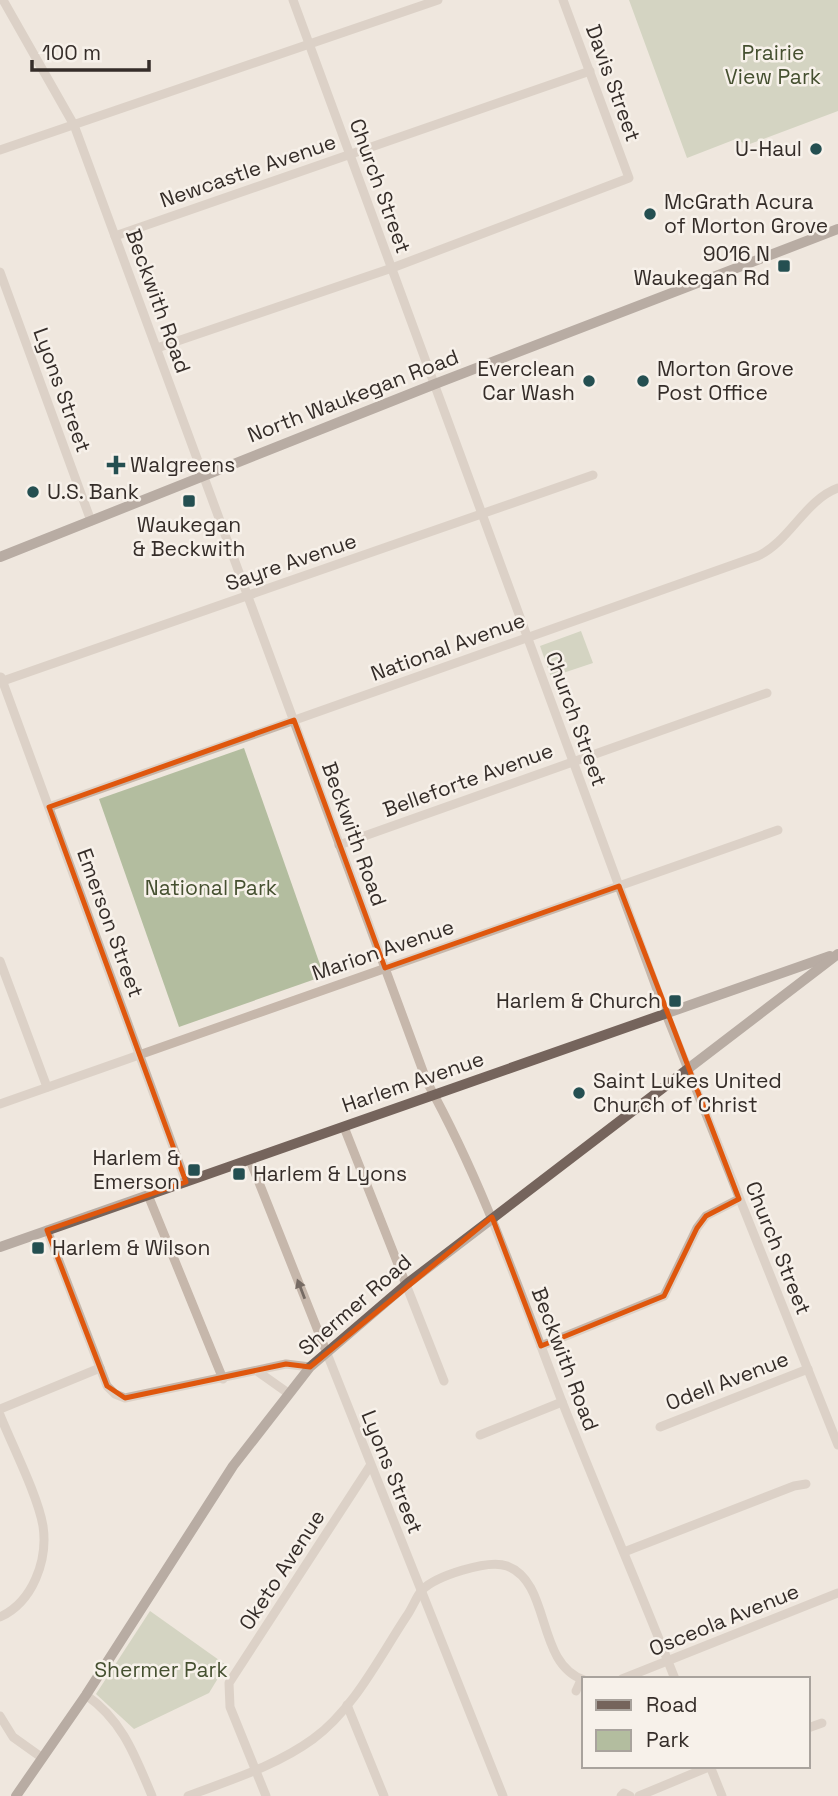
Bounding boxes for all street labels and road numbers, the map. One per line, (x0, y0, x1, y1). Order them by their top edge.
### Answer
street label: Davis Street (580, 21, 647, 145)
street label: Church Street (344, 115, 417, 257)
street label: Newcastle Avenue (156, 128, 340, 213)
street label: Beckwith Road (120, 225, 197, 377)
street label: Lyons Street (27, 324, 98, 456)
street label: North Waukegan Road (243, 343, 462, 448)
street label: Sayre Avenue (222, 526, 360, 597)
street label: National Avenue (367, 606, 529, 687)
street label: Church Street (540, 648, 613, 790)
street label: Belleforte Avenue (379, 736, 557, 823)
street label: Beckwith Road (316, 758, 393, 910)
street label: Emerson Street (71, 845, 150, 1001)
street label: Marion Avenue (308, 913, 457, 986)
street label: Harlem Avenue (338, 1045, 488, 1118)
street label: Church Street (739, 1177, 817, 1319)
street label: Shermer Road (292, 1248, 417, 1361)
street label: Beckwith Road (526, 1283, 605, 1434)
street label: Odell Avenue (661, 1345, 792, 1416)
street label: Lyons Street (355, 1406, 429, 1537)
street label: Oketo Avenue (233, 1504, 331, 1635)
street label: Osceola Avenue (645, 1577, 803, 1662)

